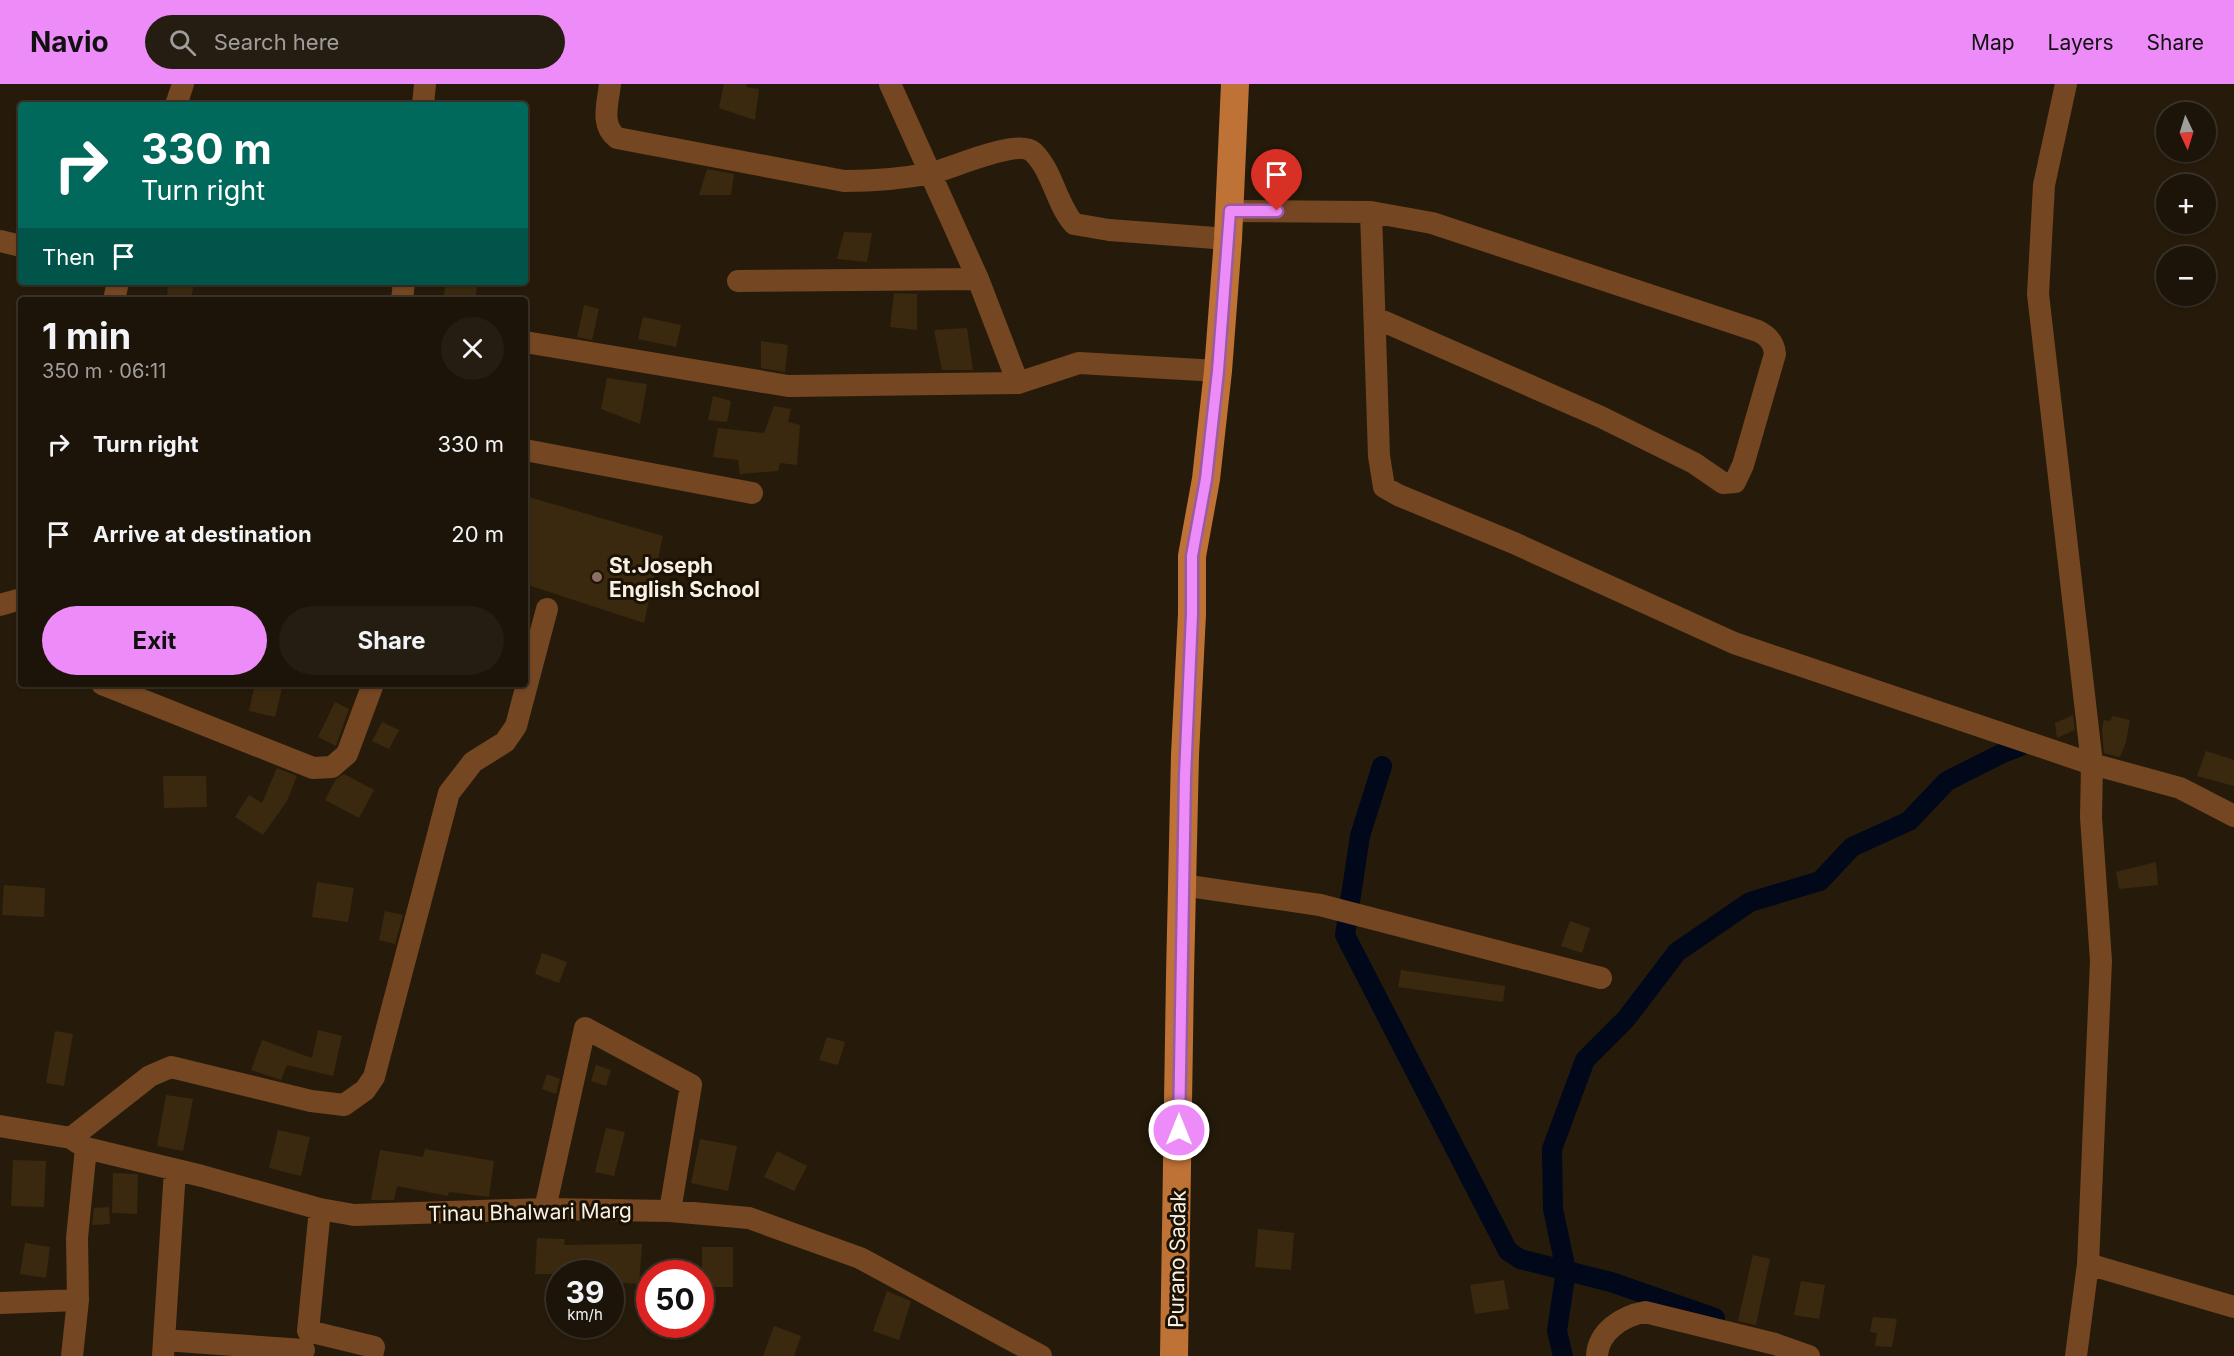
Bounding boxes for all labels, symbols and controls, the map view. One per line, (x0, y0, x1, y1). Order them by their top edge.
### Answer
search box (145, 15, 565, 69)
text: Navio (30, 25, 109, 59)
icon: search (166, 26, 199, 59)
text: Search here (214, 29, 339, 55)
text: Map (1971, 30, 2015, 55)
text: Layers (2048, 30, 2114, 55)
text: Share (2147, 30, 2204, 55)
north arrow (2156, 102, 2216, 162)
map controls (2156, 102, 2216, 306)
text: 330 m (141, 123, 272, 174)
icon: right (42, 126, 120, 204)
pin (1251, 149, 1302, 211)
icon: arrive (1260, 158, 1293, 191)
text: Turn right (141, 174, 265, 207)
button: + (2156, 174, 2216, 234)
icon: arrive (107, 240, 140, 273)
text: Then (42, 244, 95, 270)
button: − (2156, 246, 2216, 306)
text: 1 min (42, 314, 131, 358)
button: close (441, 317, 504, 380)
text: 350 m · 06:11 (42, 359, 166, 383)
icon: right (42, 428, 75, 461)
text: Turn right (93, 431, 199, 457)
text: 330 m (437, 431, 504, 457)
icon: arrive (42, 518, 75, 551)
text: Arrive at destination (93, 521, 312, 547)
text: 20 m (451, 521, 504, 547)
place label: St.Joseph English School (609, 553, 760, 602)
marker: St.Joseph English School (590, 570, 604, 584)
button: Exit (42, 606, 267, 675)
button: Share (279, 606, 504, 675)
position arrow (1147, 1098, 1211, 1162)
street label: Purano Sadak (1163, 1189, 1191, 1328)
street label: Tinau Bhalwari Marg (428, 1198, 632, 1226)
speed limit sign: 50 (636, 1260, 714, 1338)
text: 39 (566, 1274, 604, 1310)
text: km/h (567, 1305, 603, 1324)

